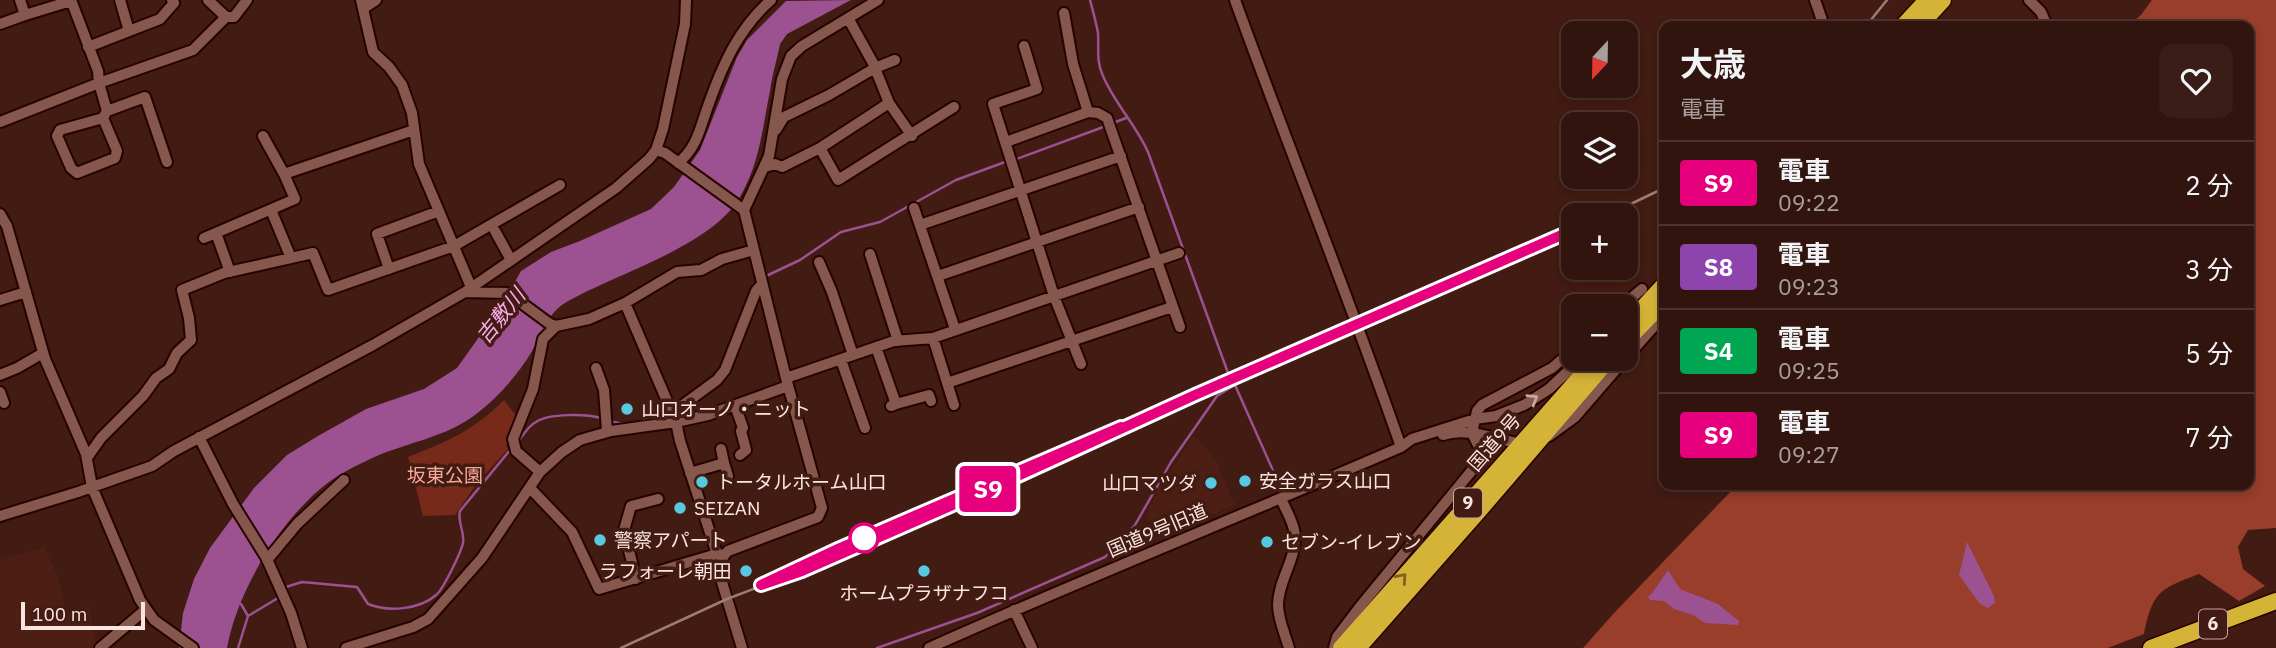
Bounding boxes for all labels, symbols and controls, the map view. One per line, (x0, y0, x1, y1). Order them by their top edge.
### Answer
north arrow (1561, 21, 1638, 98)
map controls (1561, 21, 1638, 371)
text: 大歳 (1680, 42, 1746, 85)
button: heart (2159, 44, 2233, 118)
text: 電車 (1680, 93, 1726, 123)
button: layers (1561, 112, 1638, 189)
text: 電車 (1778, 153, 1830, 187)
text: S9 (1704, 167, 1733, 199)
text: 2 分 (2185, 168, 2233, 202)
text: 09:22 (1778, 187, 1840, 217)
button: + (1561, 203, 1638, 280)
text: 電車 (1778, 237, 1830, 271)
text: S8 (1704, 251, 1733, 283)
text: 3 分 (2185, 252, 2233, 286)
text: 09:23 (1778, 271, 1840, 301)
water label: 吉敷川 (470, 281, 532, 349)
button: − (1561, 294, 1638, 371)
text: 電車 (1778, 321, 1830, 355)
text: S4 (1704, 335, 1733, 367)
text: 5 分 (2185, 336, 2233, 370)
text: 09:25 (1778, 355, 1840, 385)
one-way arrow (1525, 395, 1538, 408)
place label: 山口オーノ・ニット (641, 397, 811, 421)
marker: 山口オーノ・ニット (619, 401, 635, 417)
text: 電車 (1778, 405, 1830, 439)
street label: 国道9号 (1463, 408, 1525, 476)
text: S9 (1704, 419, 1733, 451)
text: 7 分 (2185, 420, 2233, 454)
text: 09:27 (1778, 439, 1840, 469)
park label: 坂東公園 (407, 463, 483, 487)
line badge: S9 (956, 466, 1020, 512)
place label: 安全ガラス山口 (1259, 469, 1392, 493)
place label: トータルホーム山口 (716, 470, 886, 494)
place label: 山口マツダ (1102, 471, 1197, 495)
text: S9 (973, 473, 1003, 505)
marker: 安全ガラス山口 (1237, 473, 1253, 489)
marker: トータルホーム山口 (694, 474, 710, 490)
marker: 山口マツダ (1203, 475, 1219, 491)
road number: 9 (1454, 489, 1482, 518)
place label: SEIZAN (694, 496, 760, 520)
street label: 国道9号旧道 (1103, 498, 1211, 562)
marker: SEIZAN (672, 500, 688, 516)
unlabelled marker (849, 523, 879, 553)
place label: 警察アパート (614, 528, 728, 552)
place label: セブン-イレブン (1281, 530, 1422, 554)
marker: 警察アパート (592, 532, 608, 548)
marker: セブン-イレブン (1259, 534, 1275, 550)
place label: ラフォーレ朝田 (599, 559, 732, 583)
marker: ラフォーレ朝田 (738, 563, 754, 579)
marker: ホームプラザナフコ (916, 563, 932, 579)
one-way arrow (1394, 573, 1406, 586)
place label: ホームプラザナフコ (839, 581, 1009, 605)
scale bar (21, 599, 145, 631)
text: 100 m (32, 602, 87, 626)
road number: 6 (2199, 610, 2227, 638)

